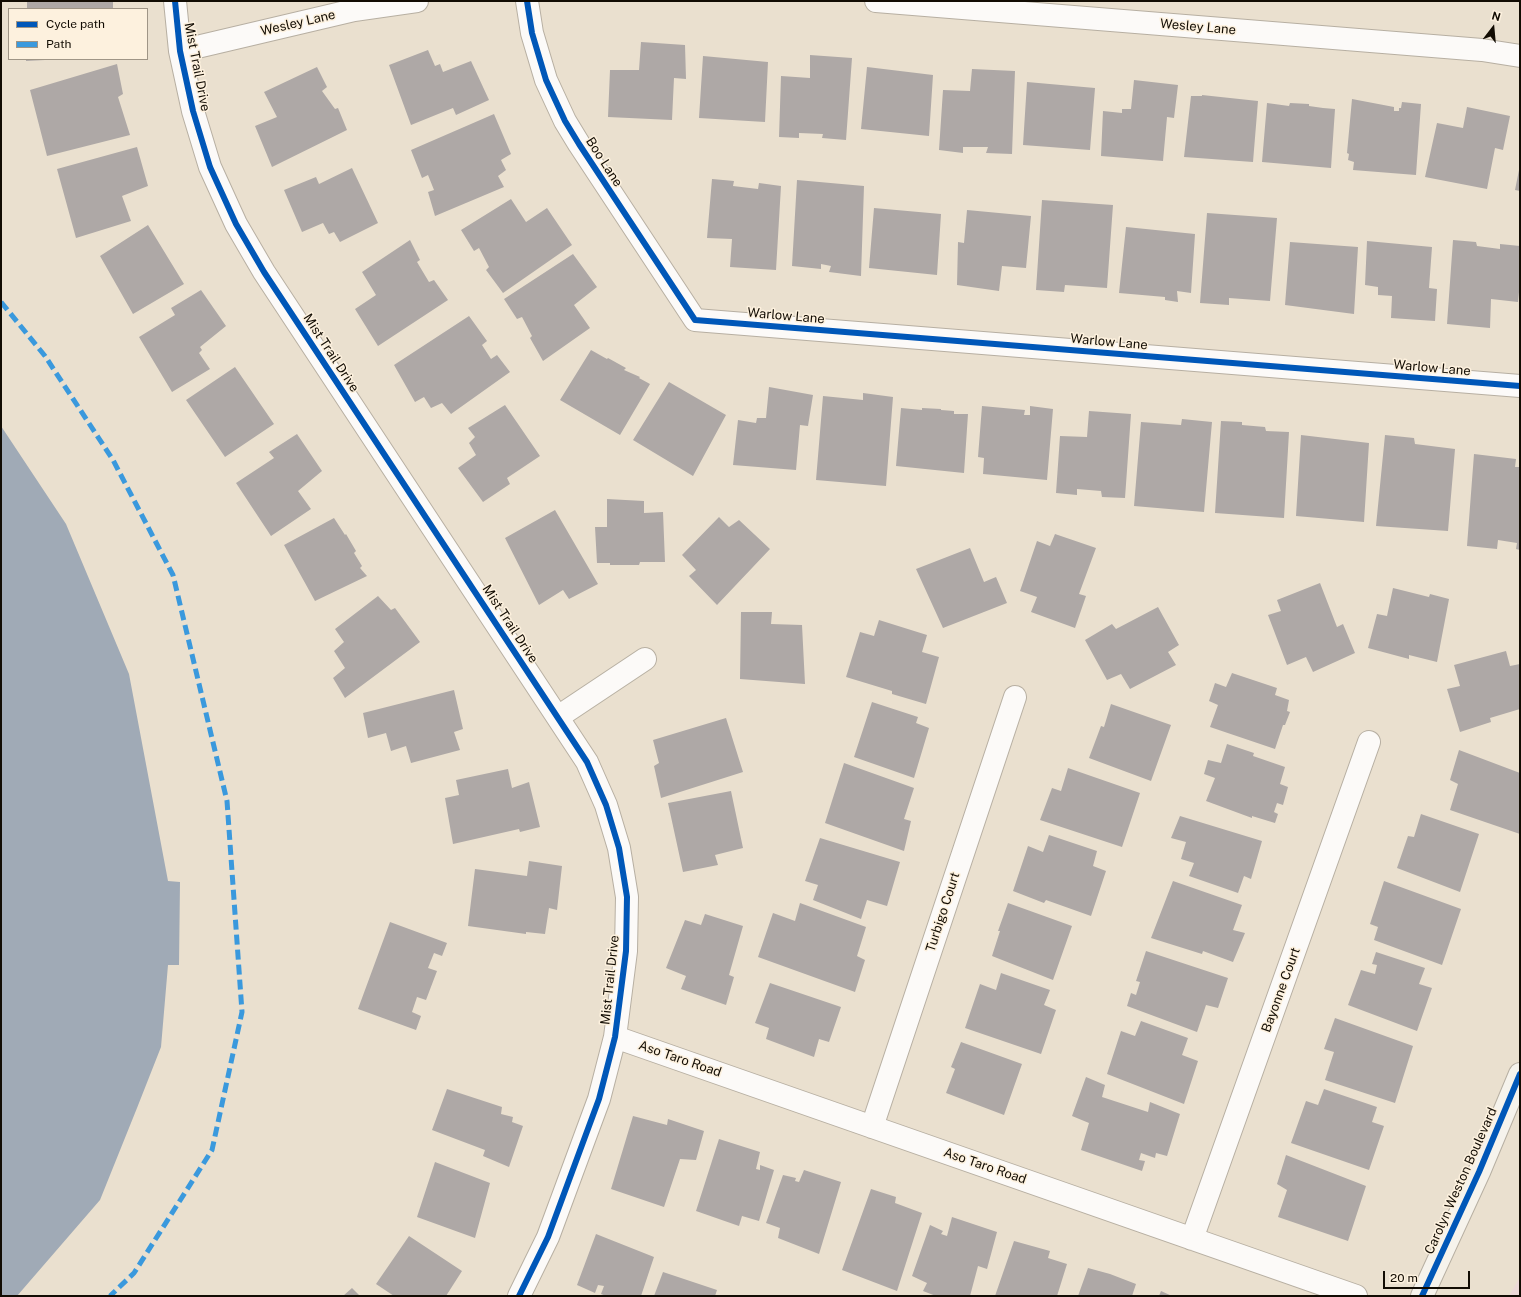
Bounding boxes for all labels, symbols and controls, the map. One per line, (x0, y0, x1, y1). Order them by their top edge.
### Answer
street label: Wesley Lane (259, 7, 337, 39)
legend (8, 8, 148, 60)
north arrow (1473, 8, 1513, 48)
text: N (1491, 10, 1502, 23)
street label: Wesley Lane (1159, 16, 1237, 38)
text: Cycle path (46, 17, 105, 31)
street label: Mist Trail Drive (181, 21, 213, 113)
text: Path (46, 37, 72, 51)
street label: Boo Lane (582, 134, 626, 190)
street label: Warlow Lane (747, 305, 825, 327)
street label: Mist Trail Drive (300, 311, 362, 395)
street label: Warlow Lane (1070, 331, 1148, 353)
street label: Warlow Lane (1393, 357, 1471, 379)
street label: Mist Trail Drive (479, 582, 541, 666)
street label: Turbigo Court (923, 870, 963, 954)
street label: Mist Trail Drive (598, 934, 622, 1026)
street label: Bayonne Court (1258, 945, 1304, 1035)
street label: Aso Taro Road (637, 1038, 723, 1080)
street label: Carolyn Weston Boulevard (1422, 1105, 1500, 1257)
street label: Aso Taro Road (942, 1145, 1028, 1187)
scale bar (1385, 1263, 1472, 1289)
text: 20 m (1390, 1271, 1418, 1285)

